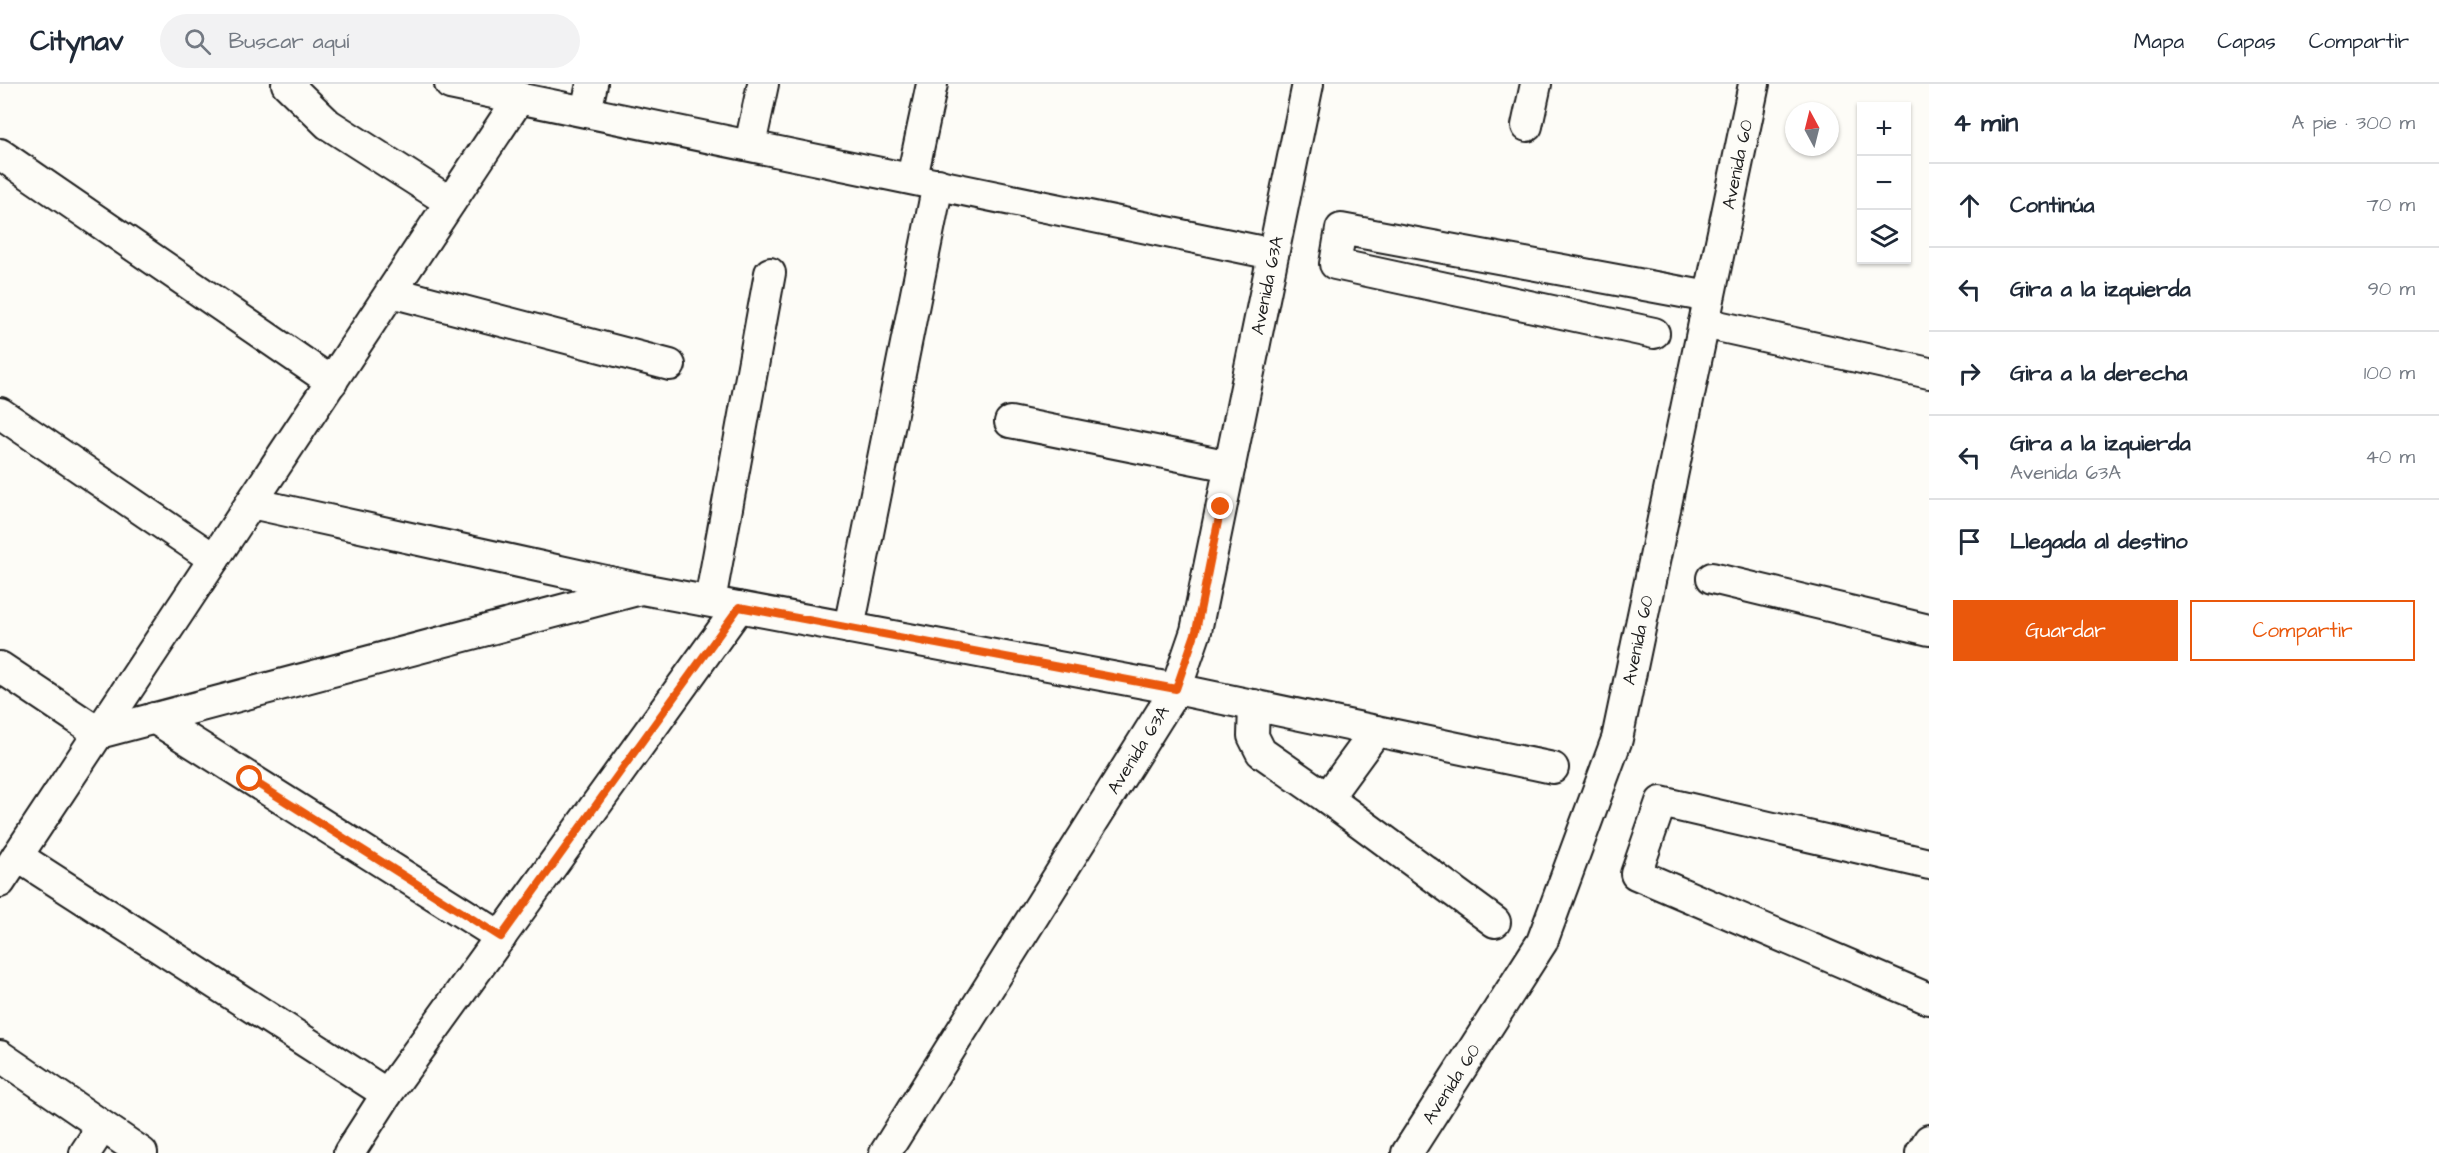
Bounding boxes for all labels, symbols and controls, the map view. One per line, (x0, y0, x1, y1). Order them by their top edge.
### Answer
search box (160, 14, 580, 68)
text: Citynav (30, 22, 124, 61)
icon: search (181, 25, 214, 58)
text: Buscar aquí (229, 26, 349, 57)
text: Mapa (2134, 27, 2184, 56)
text: Capas (2217, 27, 2276, 56)
text: Compartir (2309, 27, 2409, 56)
north arrow (1785, 102, 1839, 156)
map controls (1857, 102, 1911, 264)
button: + (1857, 102, 1911, 156)
text: 4 min (1953, 105, 2018, 141)
text: A pie · 300 m (2291, 109, 2415, 137)
street label: Avenida 60 (1716, 118, 1759, 211)
button: − (1857, 156, 1911, 210)
icon: ahead (1953, 189, 1986, 222)
text: Continúa (2010, 190, 2095, 221)
text: 70 m (2367, 191, 2415, 219)
button: layers (1857, 210, 1911, 264)
street label: Avenida 63A (1245, 233, 1290, 337)
icon: left (1953, 273, 1986, 306)
text: Gira a la izquierda (2010, 274, 2191, 305)
text: 90 m (2367, 275, 2415, 303)
icon: right (1953, 357, 1986, 390)
text: Gira a la derecha (2010, 358, 2187, 389)
text: 100 m (2364, 359, 2415, 387)
text: Gira a la izquierda (2010, 428, 2191, 459)
icon: left (1953, 441, 1986, 474)
text: 40 m (2365, 443, 2415, 471)
text: Avenida 63A (2010, 459, 2121, 487)
route end (1207, 493, 1233, 519)
icon: arrive (1953, 525, 1986, 558)
text: Llegada al destino (2010, 526, 2188, 557)
street label: Avenida 60 (1617, 593, 1660, 687)
button: Guardar (1953, 600, 2178, 661)
button: Compartir (2190, 600, 2415, 661)
street label: Avenida 63A (1101, 701, 1176, 799)
route start (236, 765, 262, 791)
street label: Avenida 60 (1417, 1039, 1487, 1129)

